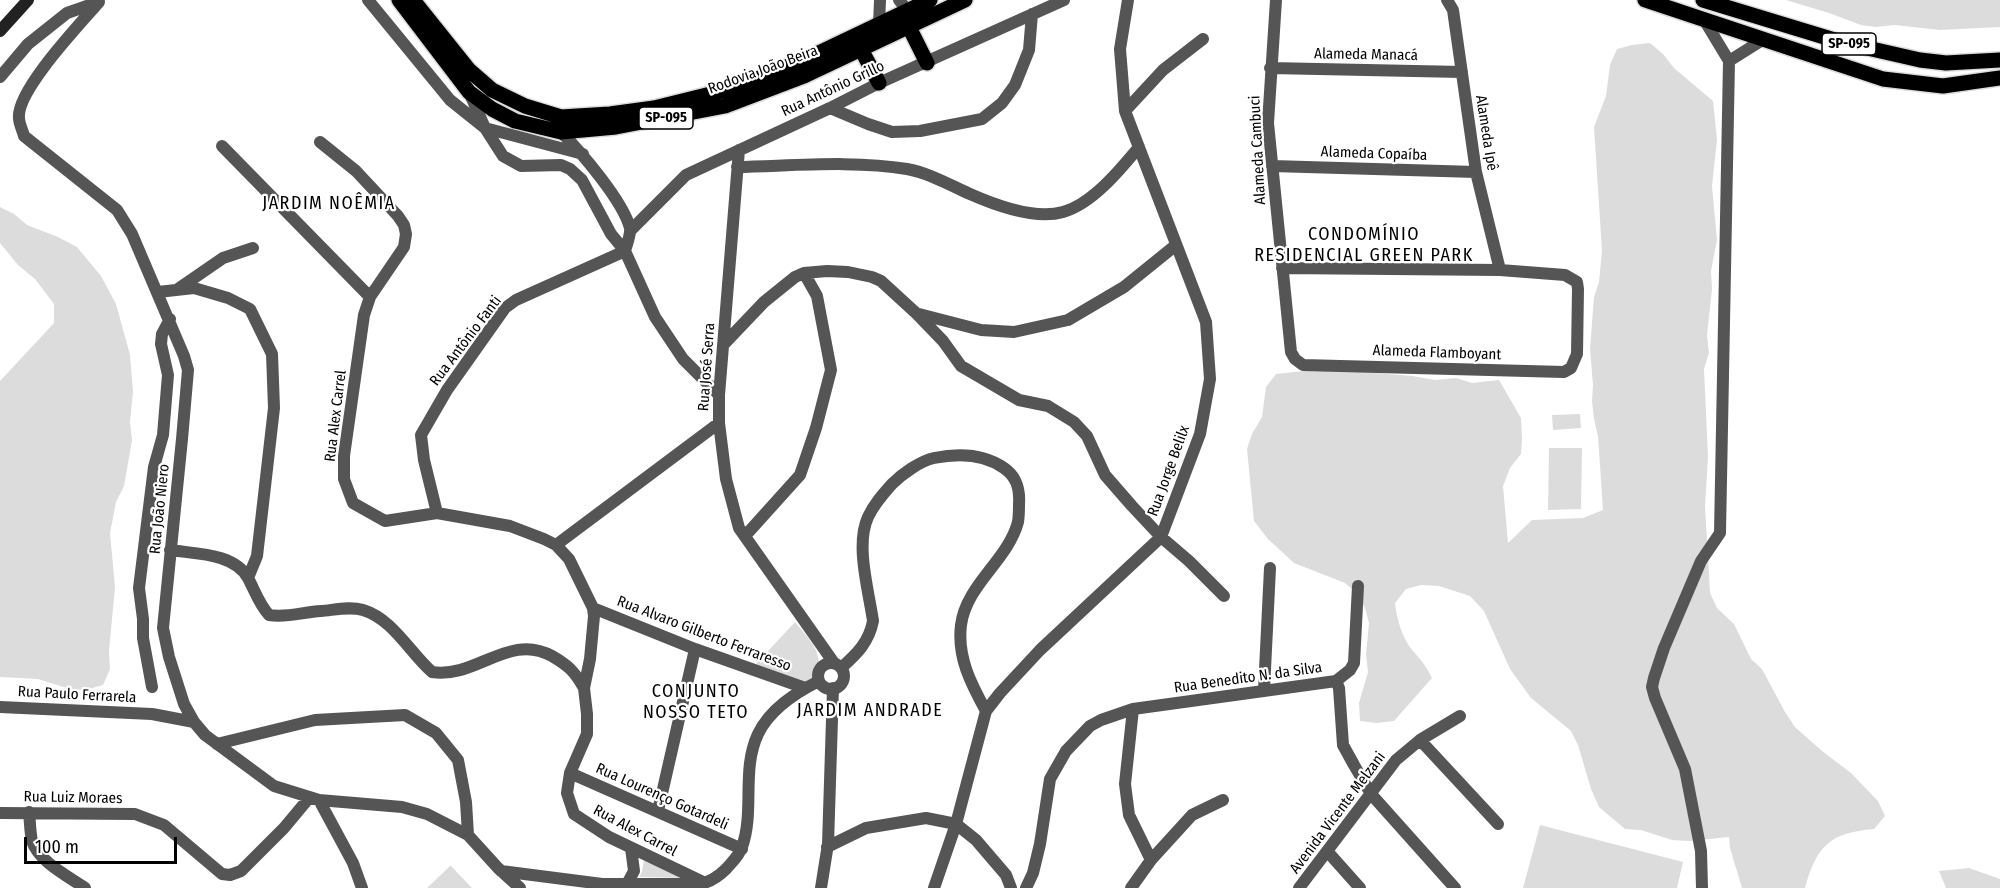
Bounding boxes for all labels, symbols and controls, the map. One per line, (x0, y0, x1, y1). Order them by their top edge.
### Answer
road number: SP-095 (1822, 33, 1876, 55)
street label: Rodovia João Beira (706, 42, 820, 98)
street label: Alameda Manacá (1314, 45, 1418, 65)
street label: Rua Antônio Grillo (779, 57, 887, 121)
street label: Alameda Ipê (1471, 94, 1501, 172)
street label: Alameda Cambuci (1246, 95, 1270, 205)
road number: SP-095 (639, 107, 693, 129)
street label: Alameda Copaíba (1320, 143, 1428, 165)
district label: JARDIM NOÊMIA (262, 193, 396, 215)
district label: CONDOMÍNIO RESIDENCIAL GREEN PARK (1254, 224, 1474, 266)
street label: Rua Antônio Fanti (426, 292, 506, 390)
street label: Rua José Serra (695, 322, 719, 412)
street label: Alameda Flamboyant (1372, 342, 1502, 364)
street label: Rua Alex Carrel (321, 369, 351, 463)
street label: Rua Jorge Belilx (1144, 423, 1194, 519)
street label: Rua João Niero (146, 463, 174, 555)
street label: Rua Alvaro Gilberto Ferraresso (614, 592, 794, 676)
street label: Rua Benedito N. da Silva (1173, 659, 1323, 697)
district label: CONJUNTO NOSSO TETO (643, 681, 749, 724)
street label: Rua Paulo Ferrarela (17, 683, 137, 707)
district label: JARDIM ANDRADE (797, 700, 943, 722)
street label: Avenida Vicente Melzani (1286, 749, 1390, 877)
street label: Rua Lourenço Gotardeli (593, 760, 731, 834)
street label: Rua Luiz Moraes (23, 788, 123, 808)
street label: Rua Alex Carrel (590, 801, 680, 861)
scale bar (27, 825, 180, 863)
text: 100 m (35, 836, 79, 858)

